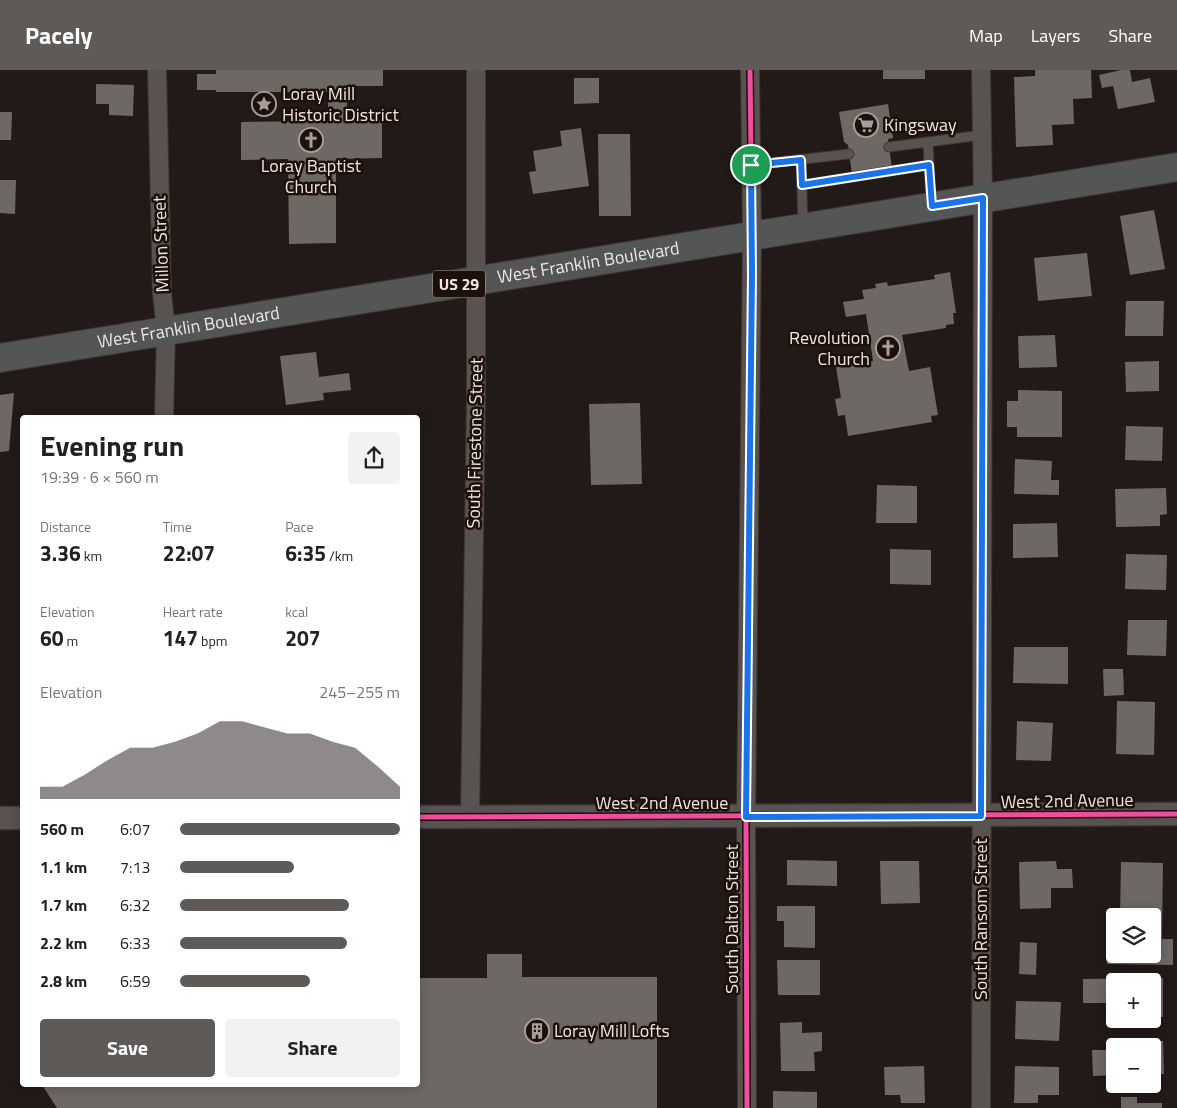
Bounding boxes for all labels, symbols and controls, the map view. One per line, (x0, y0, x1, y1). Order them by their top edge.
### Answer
text: Pacely (25, 17, 93, 53)
text: Map (969, 22, 1003, 49)
text: Layers (1031, 22, 1080, 49)
text: Share (1108, 22, 1152, 49)
place label: Loray Mill Historic District (282, 80, 400, 128)
place icon: Loray Mill Historic District (251, 91, 277, 117)
place label: Kingsway (884, 111, 957, 138)
supermarket icon: Kingsway (853, 112, 879, 138)
church icon: Loray Baptist Church (298, 127, 324, 153)
pin (730, 144, 772, 186)
icon: arrive (737, 151, 765, 179)
place label: Loray Baptist Church (261, 152, 362, 200)
street label: Millon Street (145, 194, 176, 293)
street label: West Franklin Boulevard (495, 234, 681, 290)
road number: US 29 (433, 270, 485, 298)
street label: West Franklin Boulevard (95, 299, 282, 355)
place label: Revolution Church (789, 324, 870, 372)
church icon: Revolution Church (875, 335, 901, 361)
street label: South Firestone Street (460, 357, 489, 529)
text: Evening run (40, 424, 184, 467)
button: share (348, 432, 400, 484)
text: 19:39 · 6 × 560 m (40, 465, 159, 489)
text: Distance (40, 516, 91, 537)
text: Time (163, 516, 192, 537)
text: Pace (285, 516, 314, 537)
text: 3.36 (40, 537, 81, 569)
text: 22:07 (163, 537, 215, 569)
text: 6:35 (285, 537, 326, 569)
text: km (81, 545, 102, 566)
text: /km (326, 545, 353, 566)
text: Elevation (40, 601, 94, 622)
text: Heart rate (163, 601, 223, 622)
text: kcal (285, 601, 308, 622)
text: 60 (40, 622, 64, 654)
text: 147 (163, 622, 198, 654)
text: 207 (285, 622, 321, 654)
text: m (64, 630, 78, 651)
text: bpm (198, 630, 227, 651)
text: Elevation (40, 680, 102, 704)
text: 245–255 m (319, 680, 400, 704)
street label: West 2nd Avenue (1000, 786, 1134, 815)
street label: West 2nd Avenue (596, 789, 728, 816)
text: 560 m (40, 817, 84, 841)
text: 6:07 (120, 817, 150, 841)
street label: South Ransom Street (967, 837, 994, 1000)
street label: South Dalton Street (718, 844, 745, 994)
text: 1.1 km (40, 855, 87, 879)
text: 7:13 (120, 855, 150, 879)
text: 1.7 km (40, 893, 87, 917)
text: 6:32 (120, 893, 150, 917)
map controls (1106, 908, 1161, 1093)
button: layers (1106, 908, 1161, 963)
text: 2.2 km (40, 931, 87, 955)
text: 6:33 (120, 931, 150, 955)
text: 2.8 km (40, 969, 87, 993)
text: 6:59 (120, 969, 150, 993)
button: + (1106, 973, 1161, 1028)
place label: Loray Mill Lofts (554, 1017, 670, 1044)
building icon: Loray Mill Lofts (524, 1018, 550, 1044)
button: Save (40, 1019, 215, 1077)
button: Share (225, 1019, 400, 1077)
button: − (1106, 1038, 1161, 1093)

